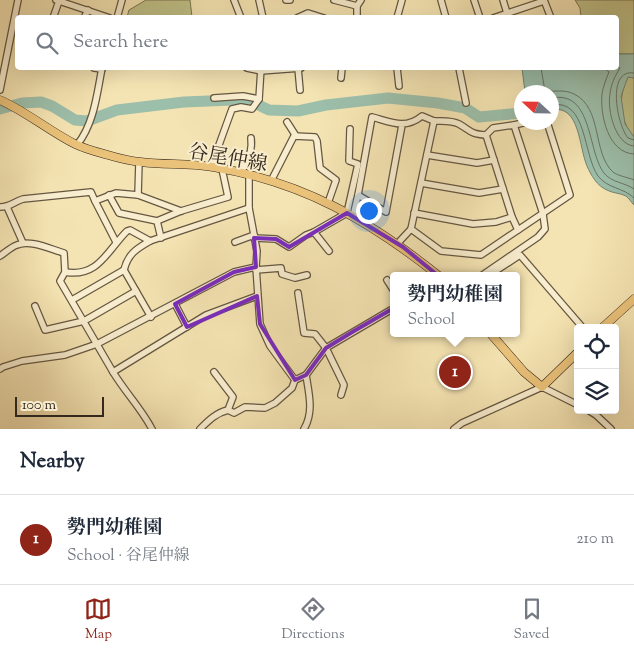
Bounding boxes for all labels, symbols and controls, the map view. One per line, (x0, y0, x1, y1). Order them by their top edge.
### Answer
search box (15, 15, 619, 70)
icon: search (33, 29, 61, 57)
text: Search here (73, 29, 168, 56)
north arrow (514, 85, 559, 130)
street label: 谷尾仲線 (186, 138, 269, 181)
your location (356, 198, 382, 224)
popup (390, 272, 520, 337)
text: 勢門幼稚園 (407, 282, 503, 309)
text: School (407, 309, 455, 332)
map controls (574, 324, 619, 414)
button: locate (574, 324, 619, 369)
pin: 1 (439, 353, 471, 391)
button: layers (574, 369, 619, 414)
scale bar (15, 394, 104, 417)
text: 100 m (22, 396, 56, 416)
text: Nearby (20, 447, 85, 477)
text: 勢門幼稚園 (67, 515, 162, 542)
text: 1 (33, 528, 39, 551)
text: 210 m (576, 528, 614, 551)
text: School · 谷尾仲線 (67, 545, 190, 568)
tab: Map (84, 595, 112, 645)
tab: Directions (281, 595, 345, 645)
tab: Saved (514, 595, 549, 645)

